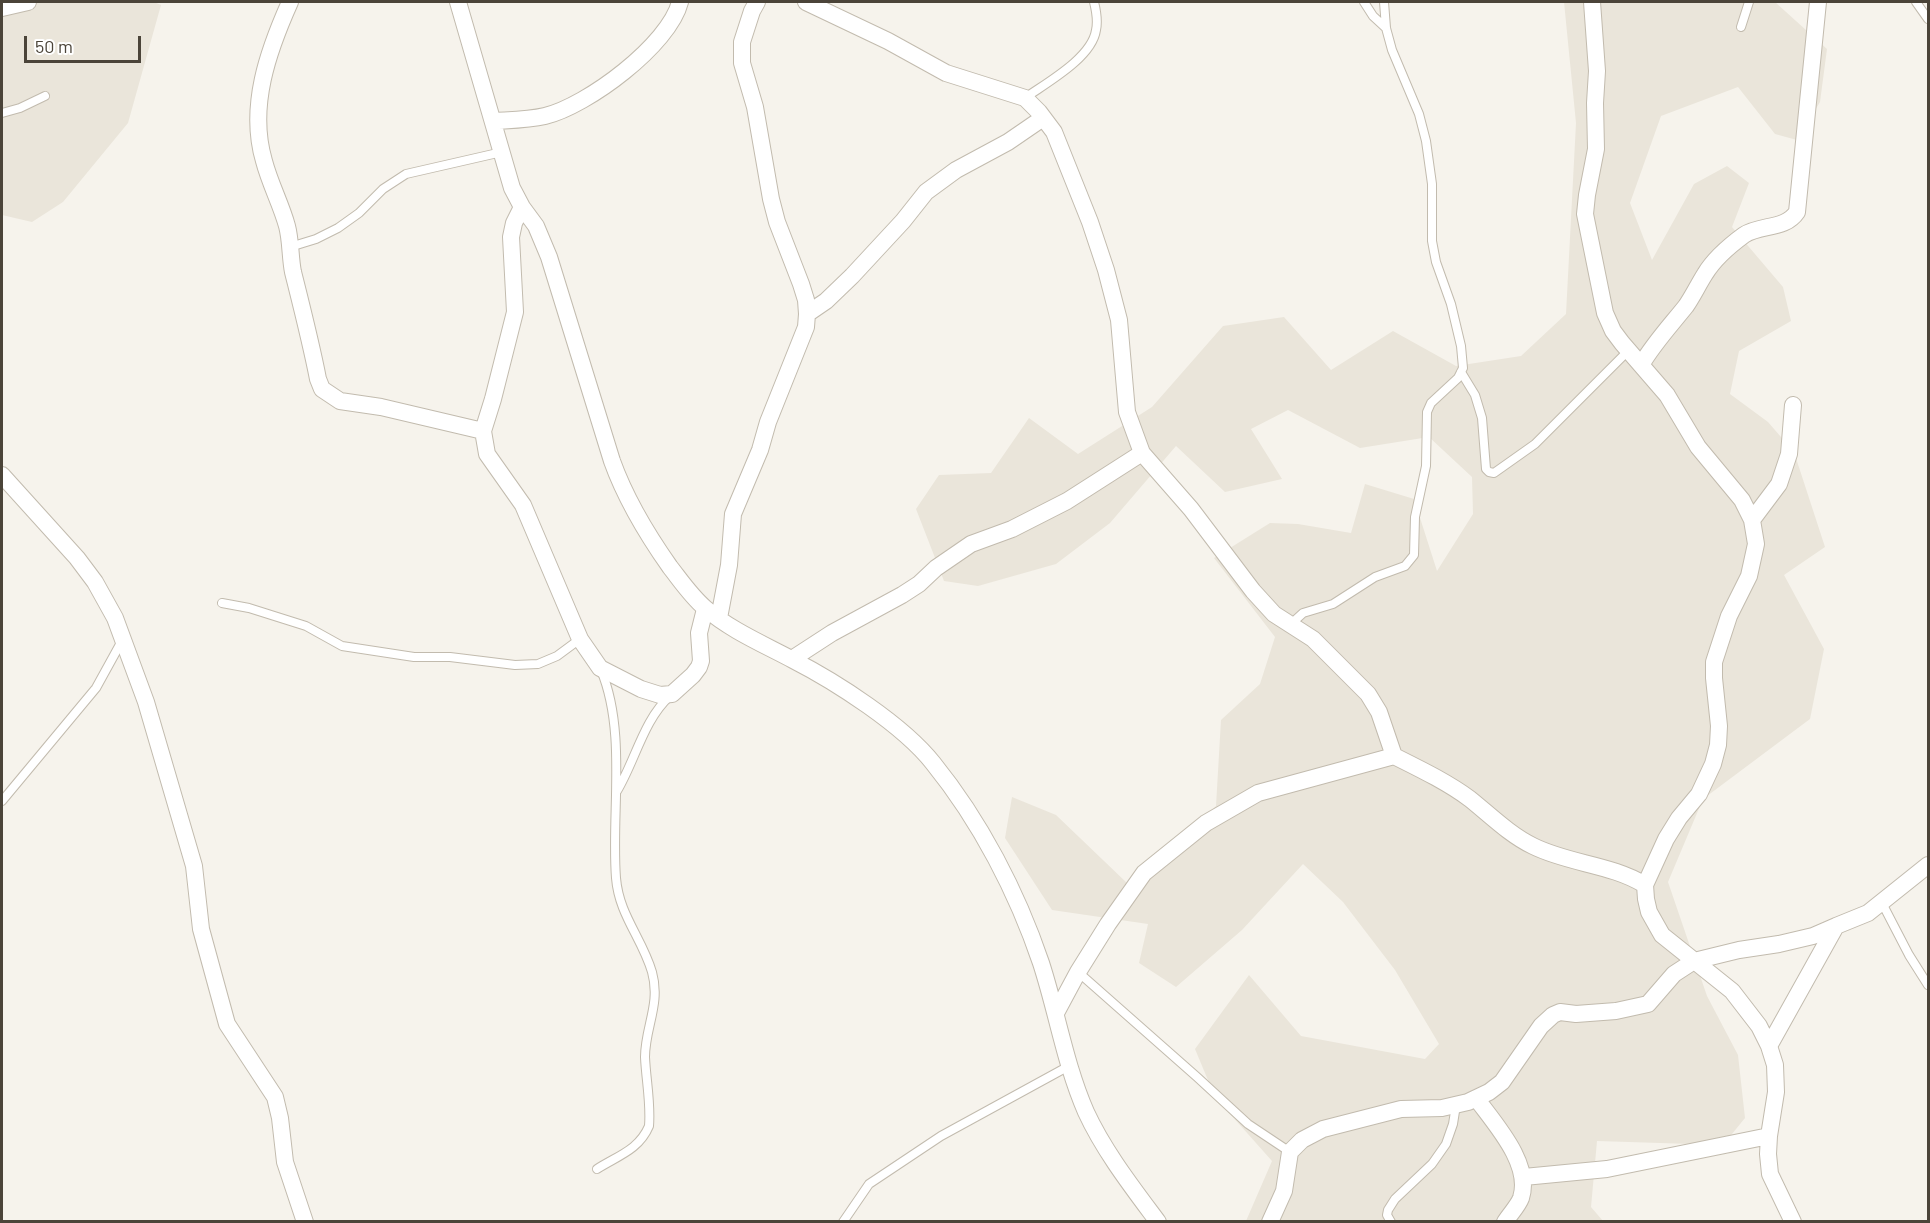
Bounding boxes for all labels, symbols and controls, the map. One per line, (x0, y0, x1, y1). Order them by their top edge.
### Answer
scale bar (27, 24, 144, 62)
text: 50 m (35, 35, 73, 57)

